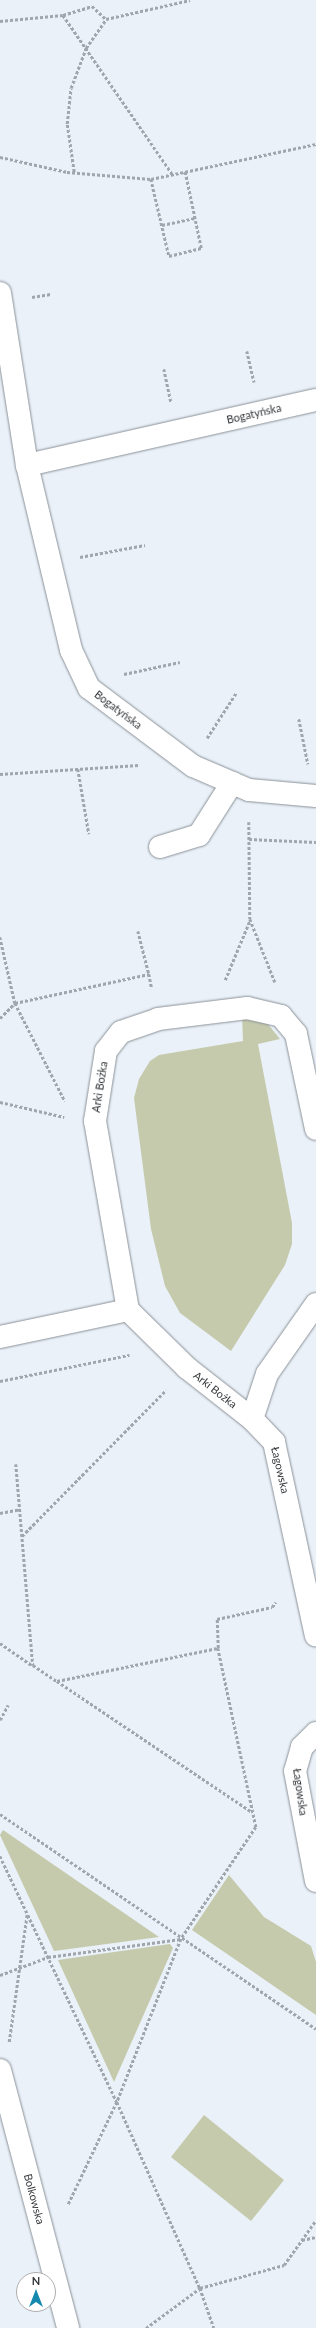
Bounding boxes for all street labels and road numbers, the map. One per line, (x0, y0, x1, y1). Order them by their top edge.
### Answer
street label: Bogatyńska (225, 401, 283, 427)
street label: Bogatyńska (92, 688, 144, 732)
street label: Arki Bożka (89, 1060, 111, 1114)
street label: Arki Bożka (191, 1369, 239, 1411)
street label: Łagowska (268, 1445, 292, 1495)
street label: Łagowska (290, 1768, 310, 1816)
street label: Bolkowska (21, 2172, 47, 2226)

